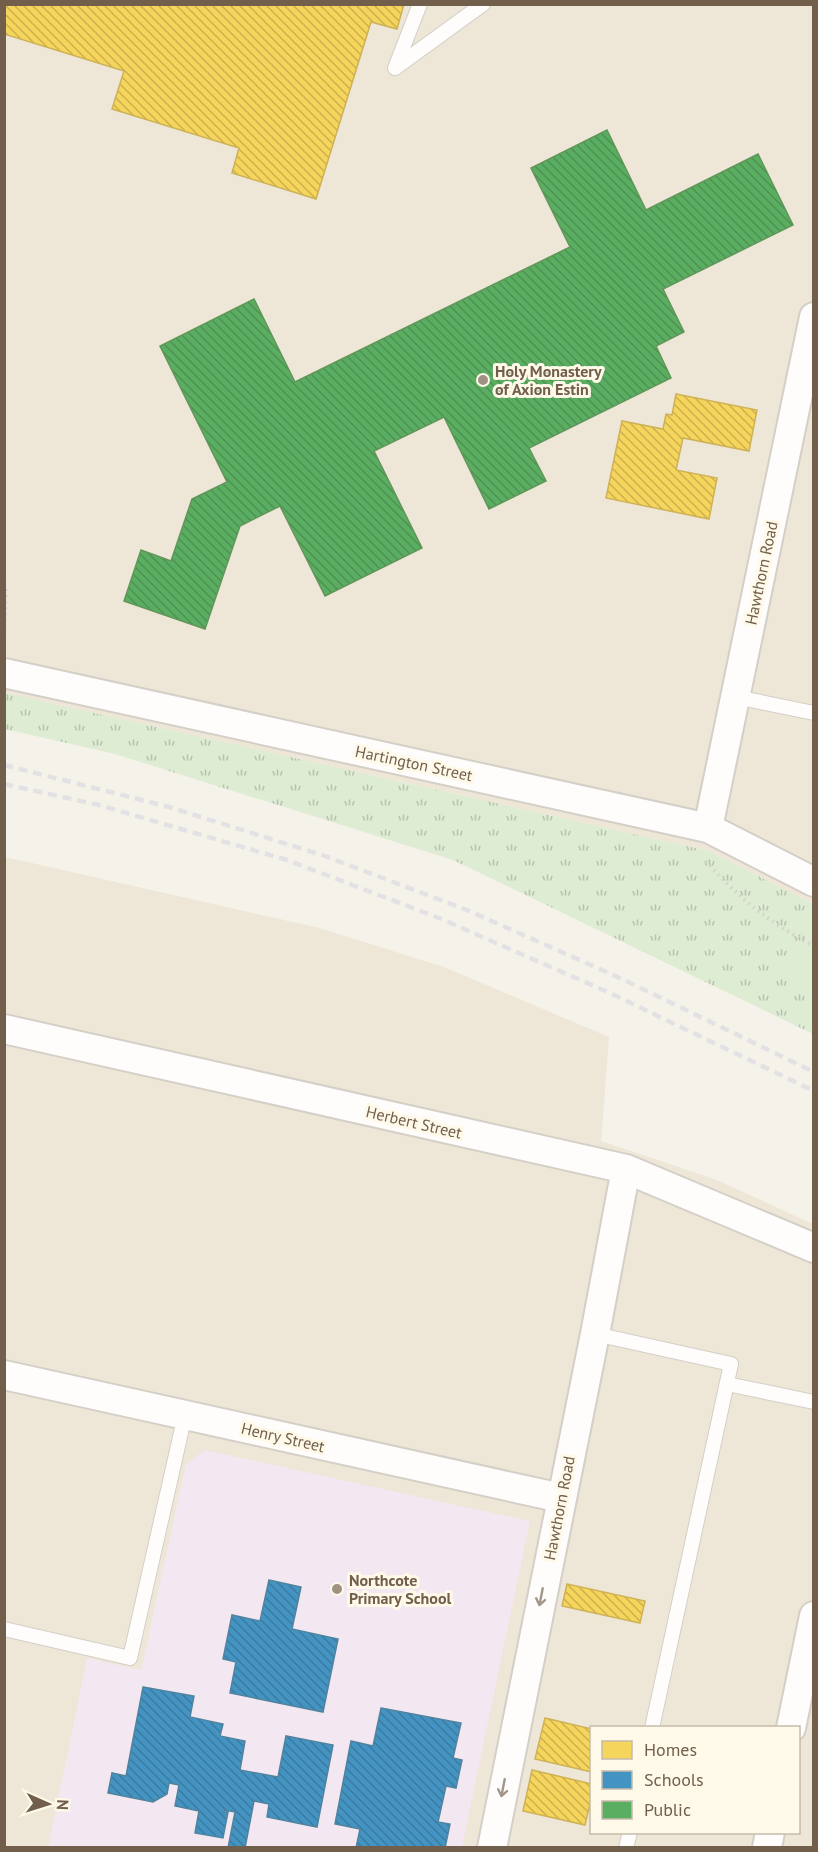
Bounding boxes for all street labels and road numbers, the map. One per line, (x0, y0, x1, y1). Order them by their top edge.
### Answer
street label: Hawthorn Road (740, 519, 782, 627)
street label: Hartington Street (354, 741, 475, 785)
street label: Herbert Street (364, 1101, 464, 1143)
street label: Henry Street (239, 1418, 327, 1456)
street label: Hawthorn Road (539, 1454, 579, 1562)

